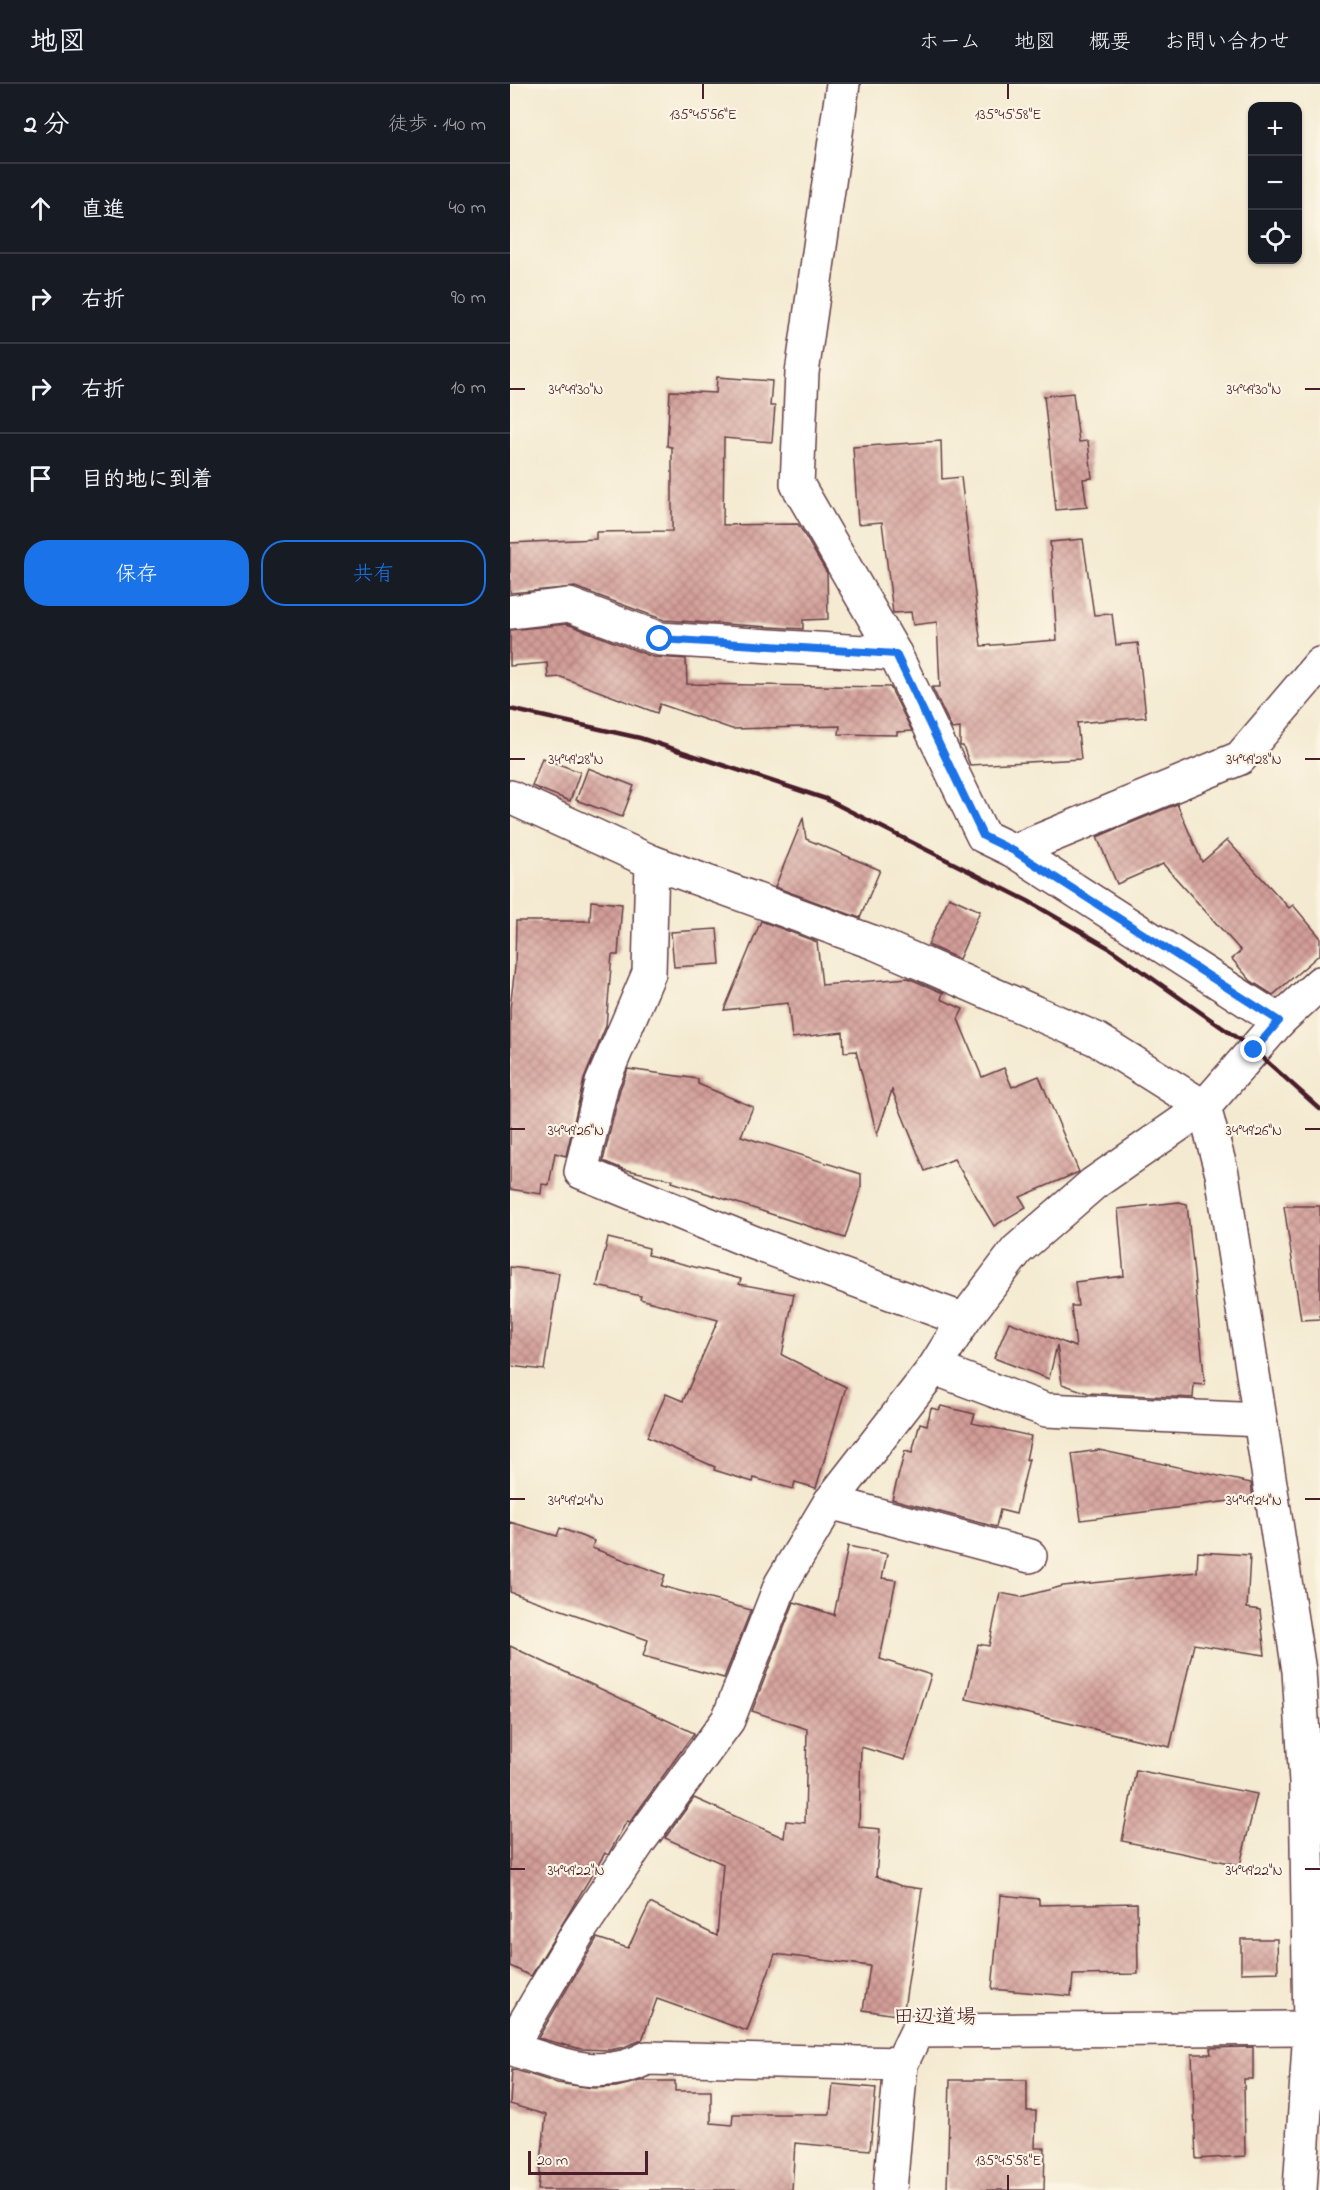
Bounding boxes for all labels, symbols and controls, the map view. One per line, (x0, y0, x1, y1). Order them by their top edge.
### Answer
text: 地図 (30, 23, 86, 64)
text: ホーム (919, 28, 981, 58)
text: 地図 (1014, 28, 1056, 58)
text: 概要 (1089, 28, 1131, 58)
text: お問い合わせ (1164, 28, 1290, 58)
map controls (1248, 102, 1302, 264)
button: + (1248, 102, 1302, 156)
text: 135°45'56"E (669, 104, 737, 126)
text: 135°45'58"E (975, 104, 1041, 126)
text: 2 分 (24, 107, 69, 145)
text: 徒歩 · 140 m (388, 111, 486, 140)
button: − (1248, 156, 1302, 210)
icon: ahead (24, 192, 57, 225)
text: 40 m (449, 194, 486, 223)
text: 直進 (81, 195, 125, 227)
button: locate (1248, 210, 1302, 264)
icon: right (24, 282, 57, 315)
text: 90 m (451, 284, 486, 313)
text: 右折 (81, 285, 125, 317)
icon: right (24, 372, 57, 405)
text: 10 m (450, 374, 486, 403)
text: 右折 (81, 375, 125, 407)
text: 34°49'30"N (549, 379, 603, 401)
text: 34°49'30"N (1227, 379, 1281, 401)
icon: arrive (24, 462, 57, 495)
text: 目的地に到着 (81, 465, 213, 497)
button: 保存 (24, 540, 249, 606)
button: 共有 (261, 540, 486, 606)
route start (646, 625, 672, 651)
text: 34°49'28"N (548, 749, 604, 771)
text: 34°49'28"N (1226, 749, 1282, 771)
route end (1240, 1036, 1266, 1062)
text: 34°49'26"N (548, 1120, 604, 1142)
text: 34°49'26"N (1226, 1120, 1282, 1142)
text: 34°49'24"N (548, 1490, 604, 1512)
text: 34°49'24"N (1226, 1490, 1282, 1512)
text: 34°49'22"N (547, 1860, 605, 1882)
text: 34°49'22"N (1225, 1860, 1283, 1882)
district label: 田辺道場 (893, 2003, 977, 2033)
scale bar (528, 2148, 648, 2176)
text: 20 m (537, 2149, 568, 2173)
text: 135°45'58"E (975, 2150, 1041, 2172)

